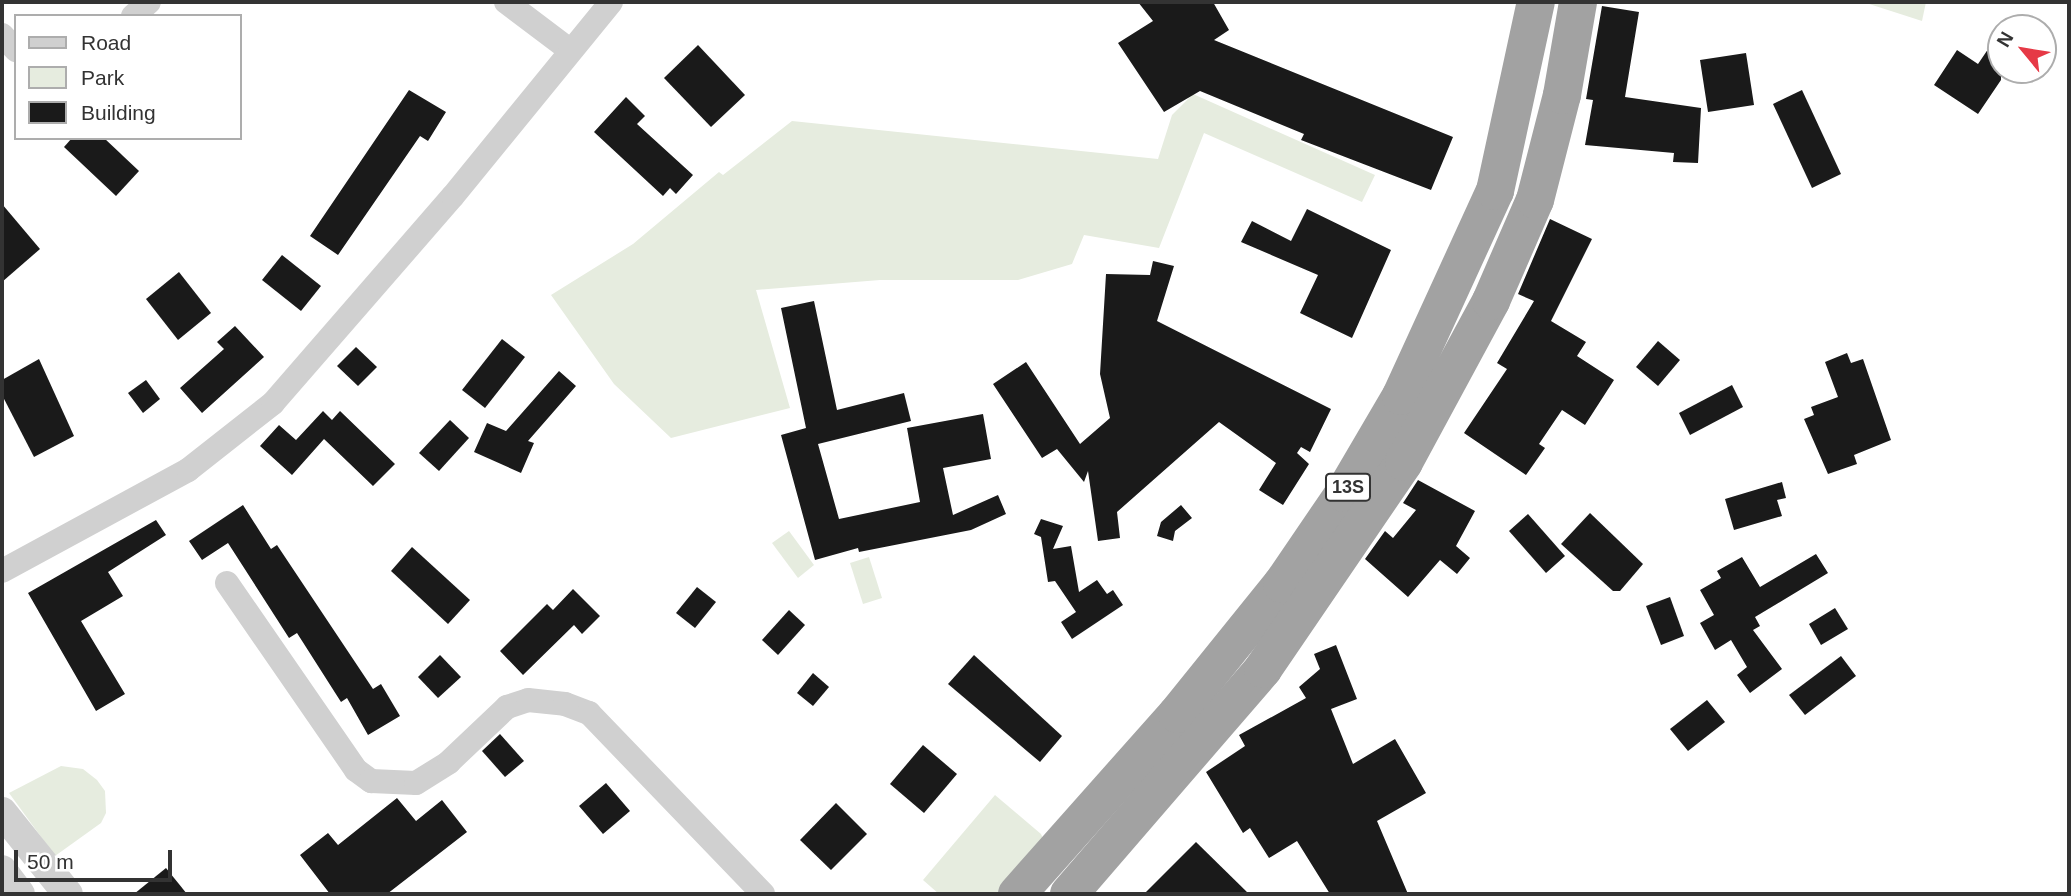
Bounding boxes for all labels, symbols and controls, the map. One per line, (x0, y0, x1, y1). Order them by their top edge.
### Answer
legend (14, 14, 242, 140)
north arrow (1987, 14, 2057, 84)
text: N (1993, 28, 2018, 50)
text: Road (81, 31, 131, 54)
text: Park (81, 66, 124, 89)
text: Building (81, 101, 156, 124)
road number: 13S (1324, 472, 1372, 502)
scale bar (18, 836, 175, 880)
text: 50 m (27, 850, 74, 873)

